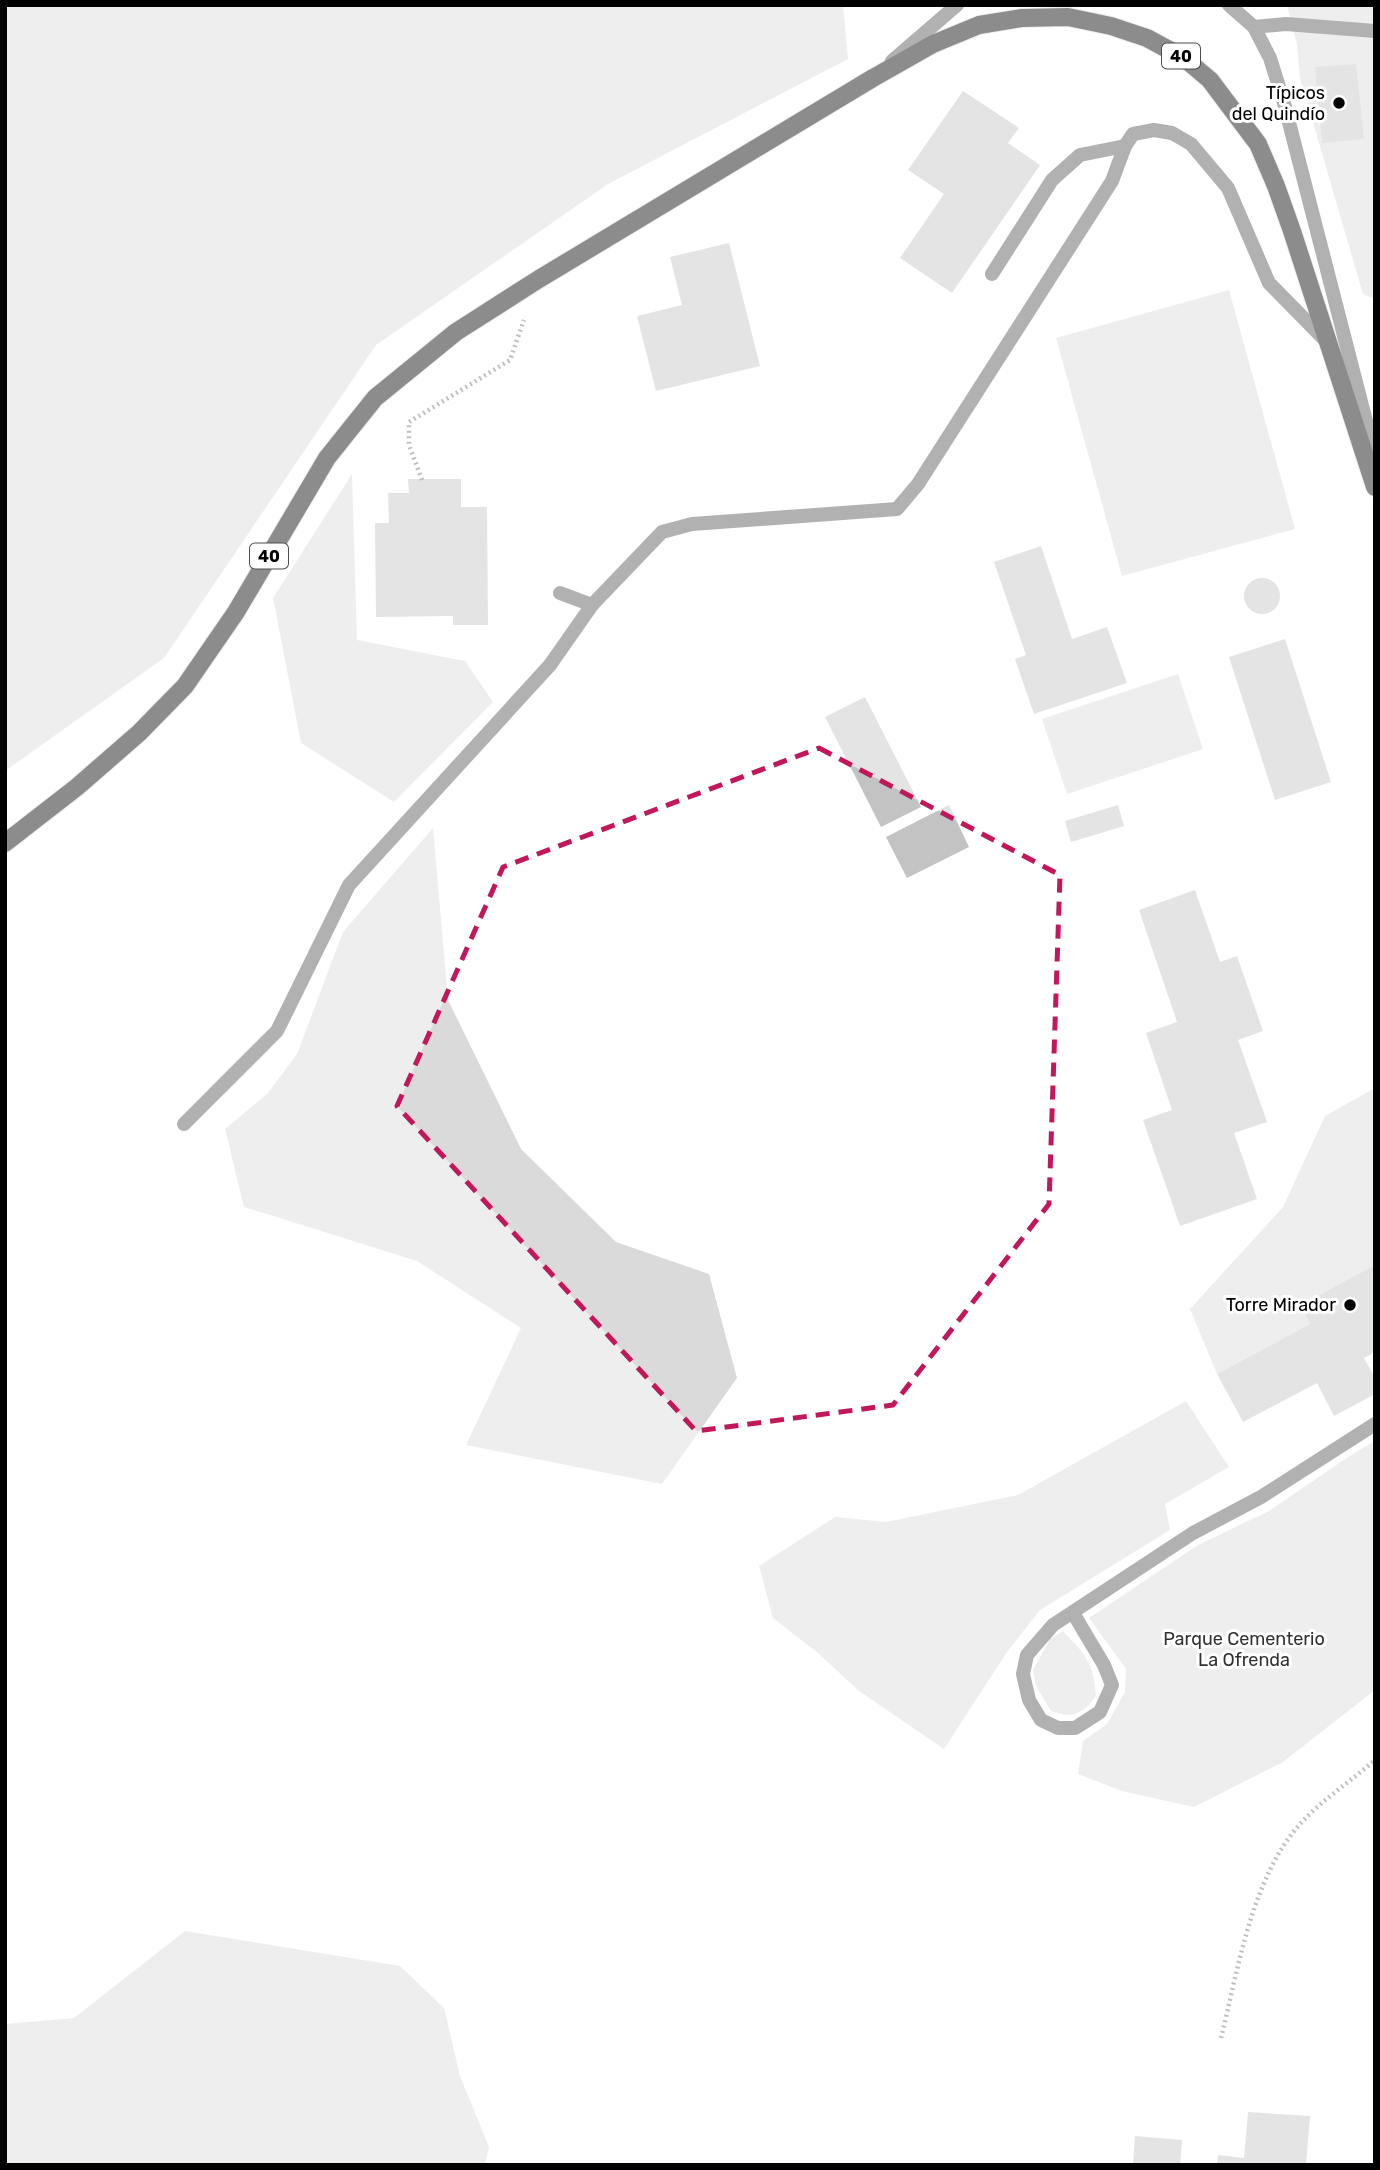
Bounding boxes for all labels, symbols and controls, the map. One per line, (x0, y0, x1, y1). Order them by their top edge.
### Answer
road number: 40 (1162, 44, 1200, 68)
place label: Típicos del Quindío (1232, 82, 1325, 125)
marker: Típicos del Quindío (1331, 95, 1347, 111)
road number: 40 (250, 544, 288, 568)
place label: Torre Mirador (1226, 1294, 1336, 1316)
marker: Torre Mirador (1342, 1297, 1358, 1313)
park label: Parque Cementerio La Ofrenda (1163, 1628, 1325, 1671)

